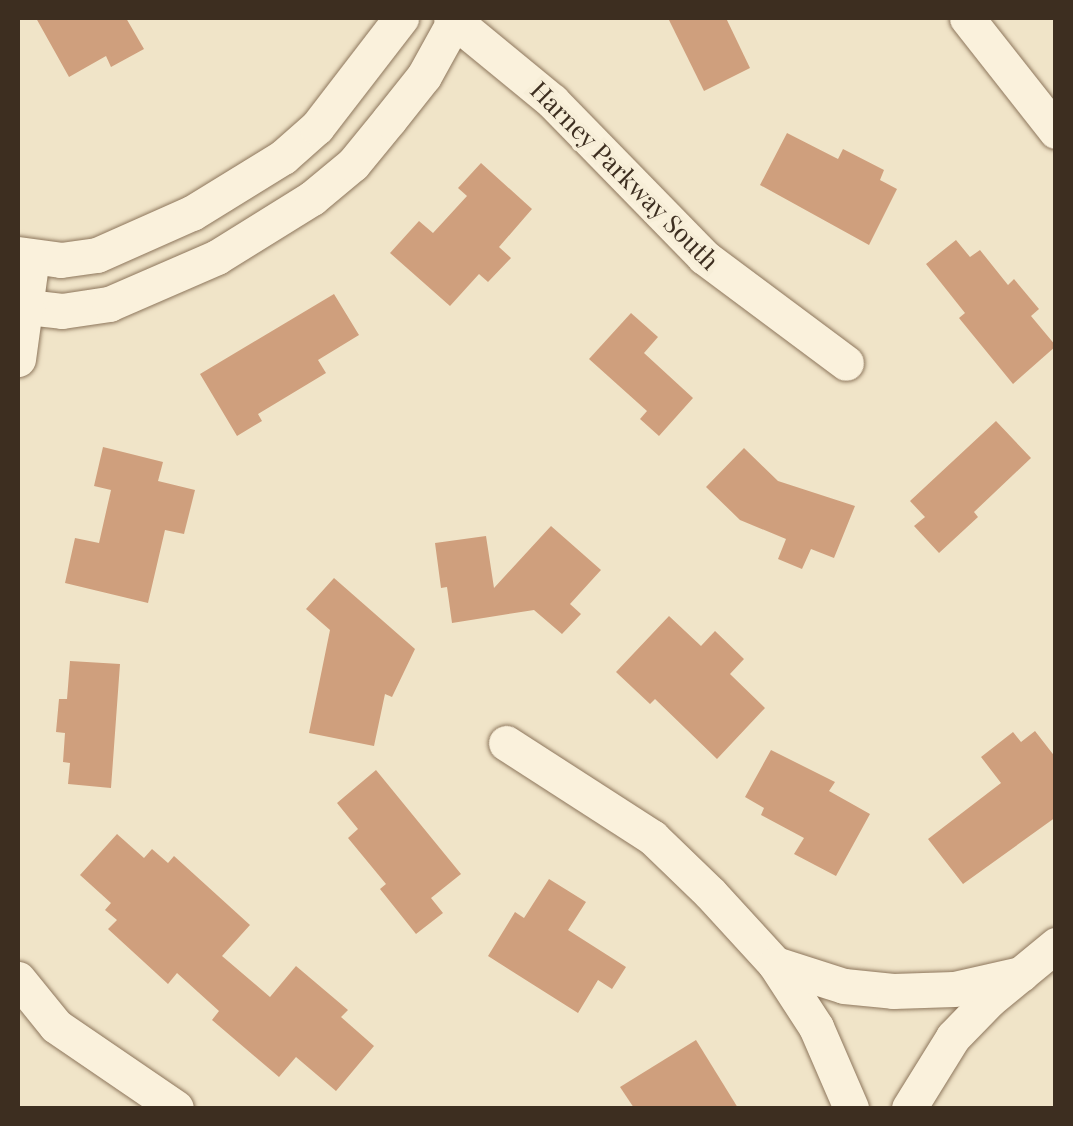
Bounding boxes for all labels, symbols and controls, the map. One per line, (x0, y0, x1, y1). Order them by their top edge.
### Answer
street label: Harney Parkway South (524, 74, 726, 276)

